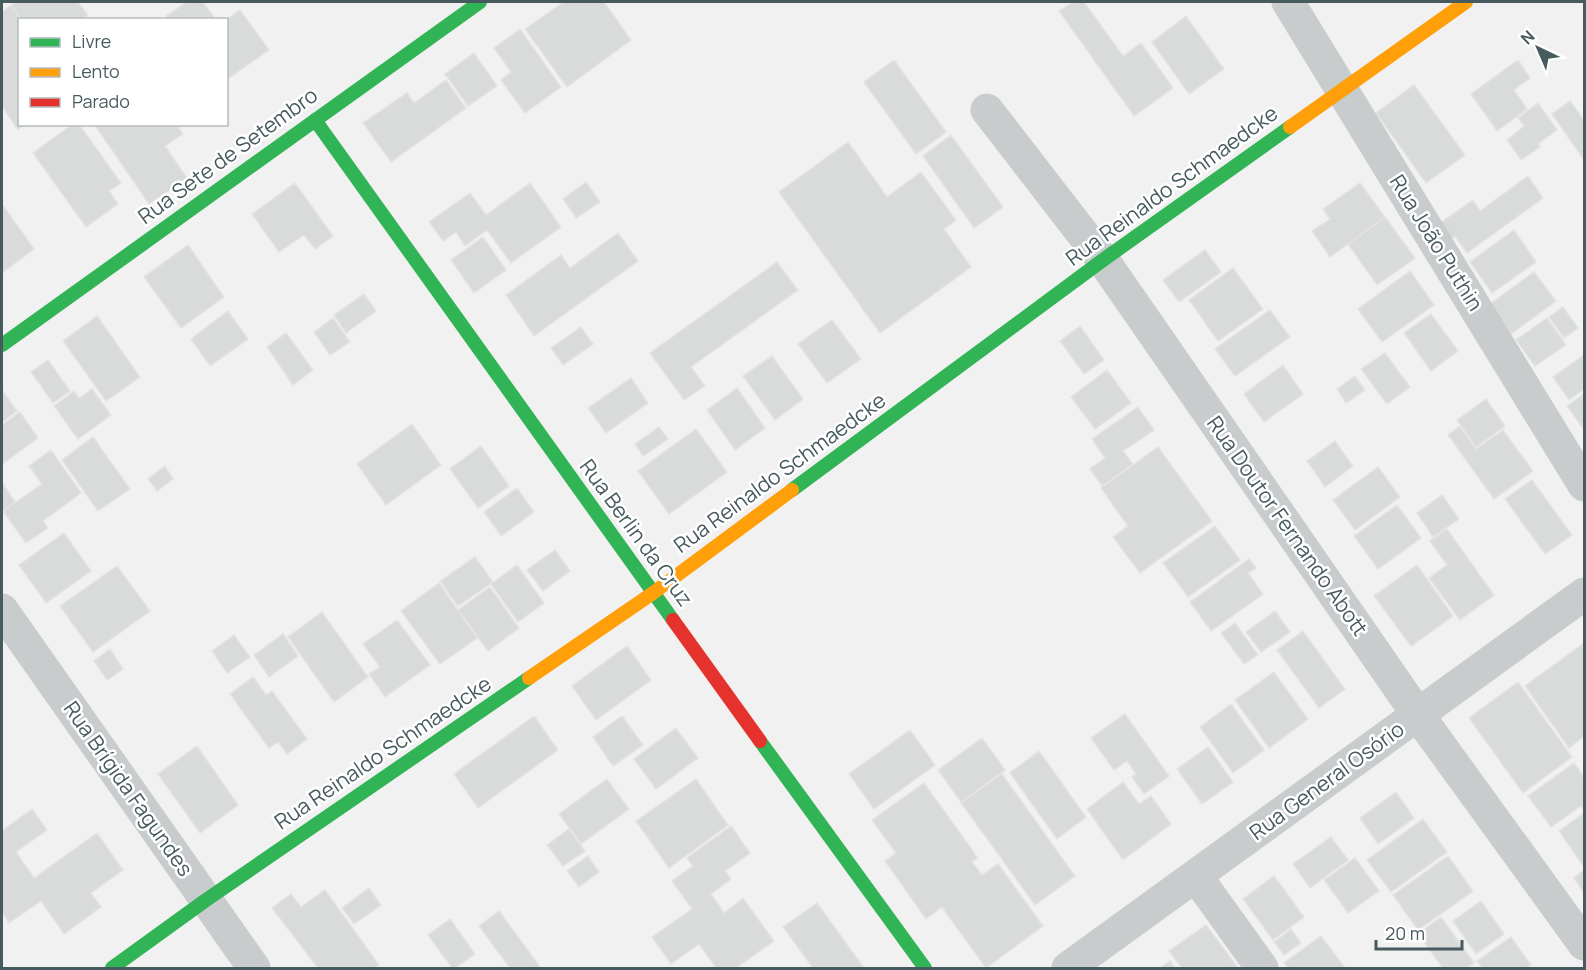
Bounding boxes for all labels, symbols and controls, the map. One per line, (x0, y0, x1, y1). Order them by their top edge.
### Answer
legend (18, 18, 228, 126)
north arrow (1508, 18, 1568, 78)
text: N (1516, 25, 1539, 49)
text: Livre (72, 29, 111, 53)
text: Lento (72, 59, 120, 83)
street label: Rua Sete de Setembro (132, 81, 323, 230)
text: Parado (72, 89, 130, 113)
street label: Rua Reinaldo Schmaedcke (1060, 99, 1283, 272)
street label: Rua João Puthin (1384, 169, 1490, 316)
street label: Rua Reinaldo Schmaedcke (668, 386, 891, 559)
street label: Rua Doutor Fernando Abott (1201, 410, 1374, 641)
street label: Rua Berlin da Cruz (574, 453, 700, 612)
street label: Rua Reinaldo Schmaedcke (269, 669, 496, 835)
street label: Rua Brígida Fagundes (58, 695, 200, 881)
street label: Rua General Osório (1244, 715, 1409, 846)
scale bar (1376, 913, 1462, 951)
text: 20 m (1385, 921, 1425, 945)

